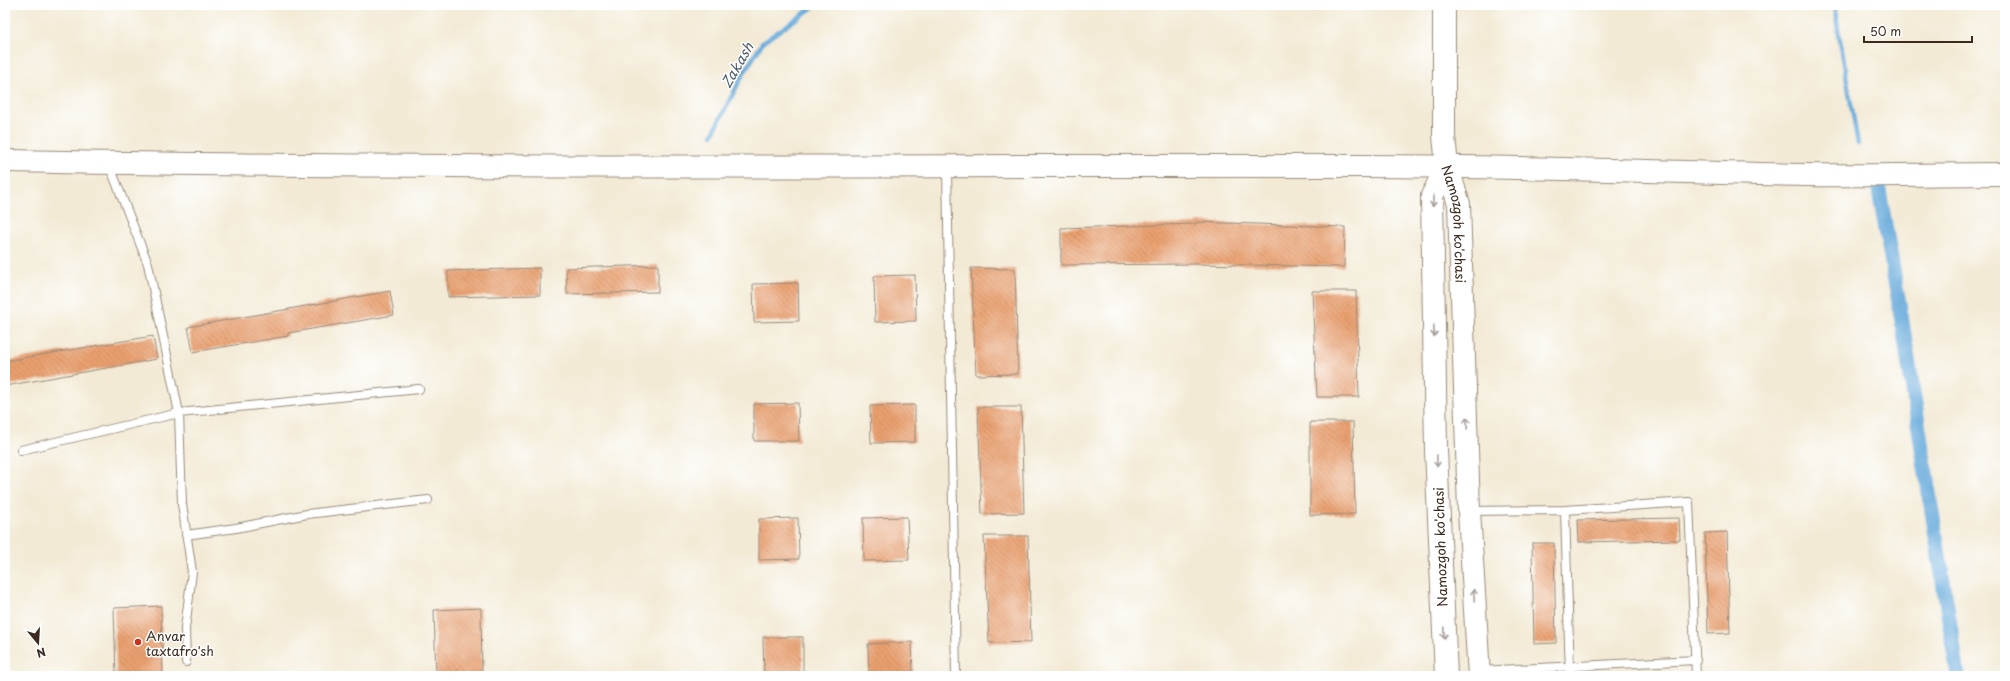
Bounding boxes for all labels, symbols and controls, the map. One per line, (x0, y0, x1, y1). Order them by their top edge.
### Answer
scale bar (1864, 18, 1972, 44)
text: 50 m (1870, 22, 1901, 40)
water label: Zakash (716, 38, 759, 92)
street label: Namozgoh ko'chasi (1438, 162, 1471, 283)
one-way arrow (1429, 194, 1437, 207)
one-way arrow (1430, 324, 1438, 337)
one-way arrow (1463, 417, 1471, 430)
one-way arrow (1433, 454, 1440, 467)
street label: Namozgoh ko'chasi (1428, 487, 1452, 607)
one-way arrow (1470, 589, 1478, 602)
north arrow (18, 623, 58, 663)
place label: Anvar taxtafro'sh (146, 626, 214, 660)
one-way arrow (1440, 626, 1448, 639)
marker: Anvar taxtafro'sh (133, 637, 143, 647)
text: N (34, 644, 48, 663)

